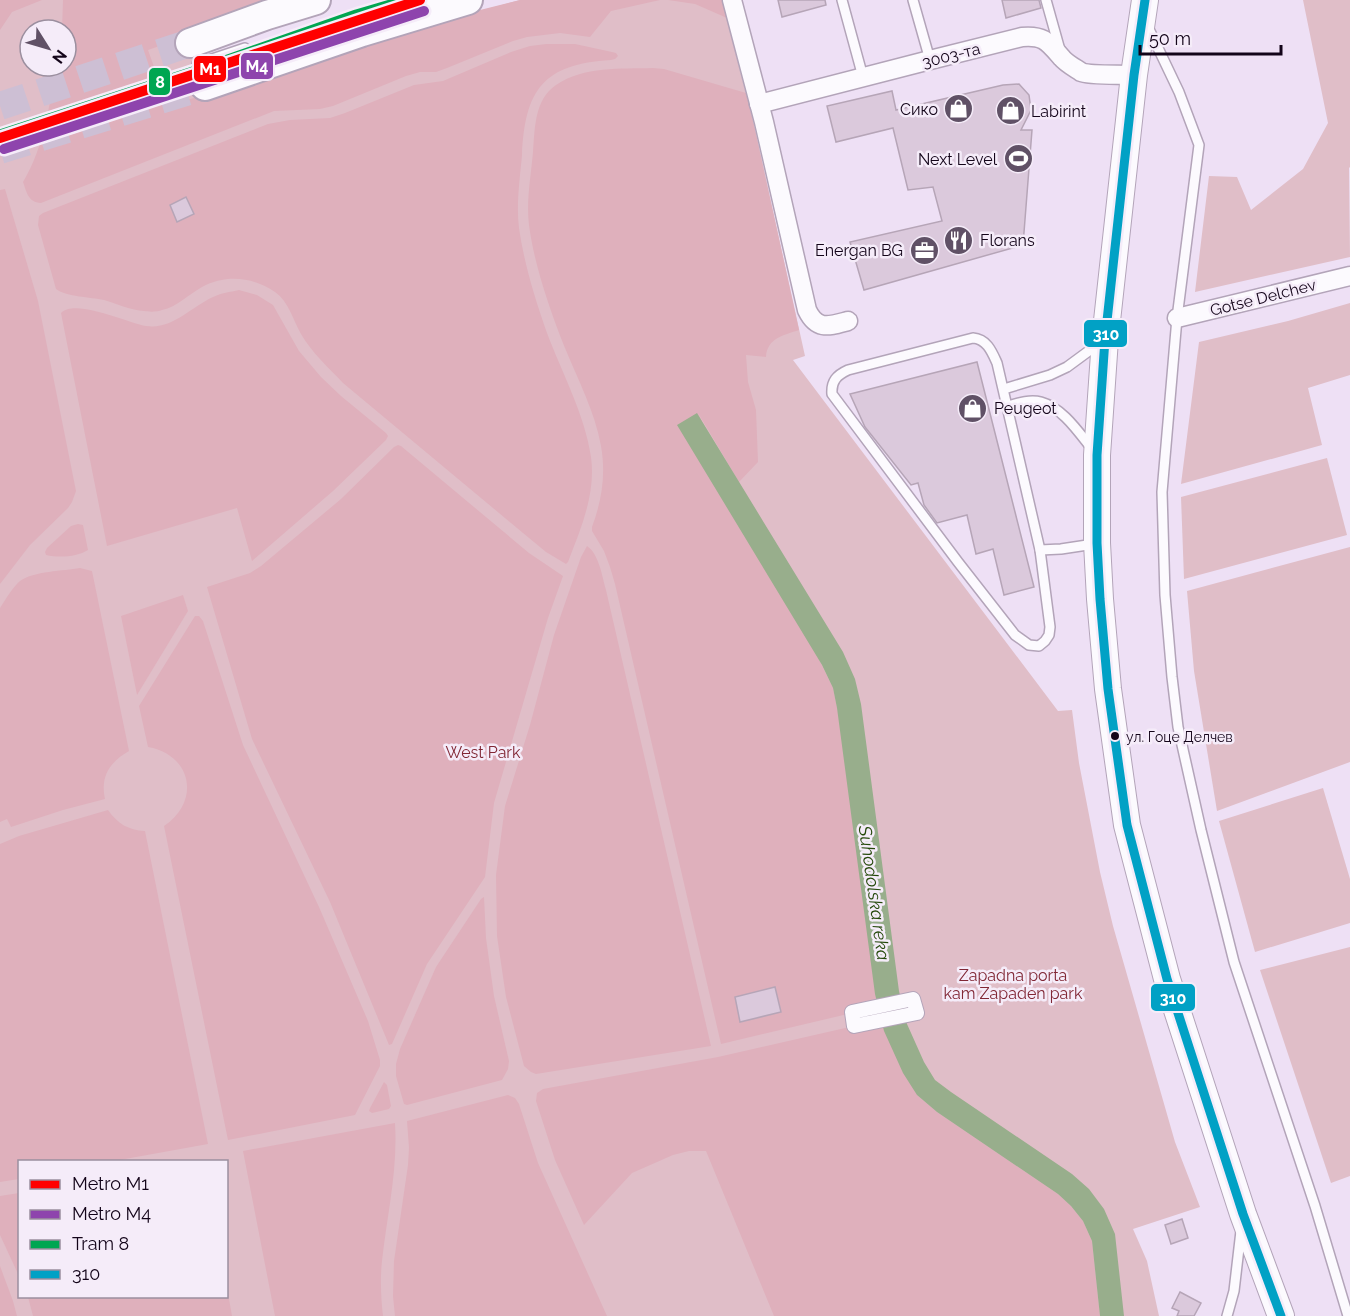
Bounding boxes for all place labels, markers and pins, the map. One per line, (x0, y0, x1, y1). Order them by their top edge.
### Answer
shop icon: Сико (943, 93, 975, 125)
shop icon: Labirint (994, 95, 1026, 127)
place label: Сико (900, 100, 938, 119)
place label: Labirint (1031, 102, 1087, 121)
sports icon: Next Level (1002, 143, 1034, 175)
place label: Next Level (918, 150, 998, 169)
restaurant icon: Florans (943, 224, 975, 256)
place label: Florans (980, 231, 1035, 250)
office icon: Energan BG (908, 234, 940, 266)
place label: Energan BG (815, 241, 903, 260)
shop icon: Peugeot (957, 392, 989, 424)
place label: Peugeot (994, 399, 1057, 418)
place label: ул. Гоце Делчев (1126, 729, 1233, 745)
marker: ул. Гоце Делчев (1109, 730, 1121, 742)

